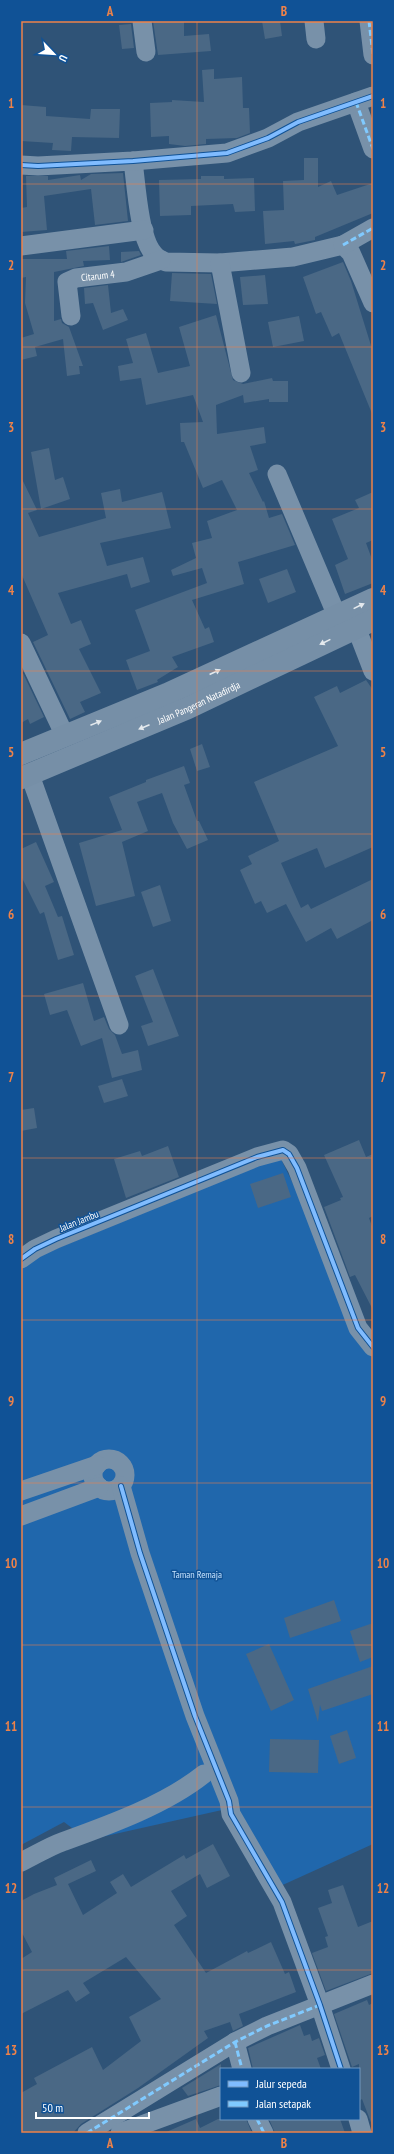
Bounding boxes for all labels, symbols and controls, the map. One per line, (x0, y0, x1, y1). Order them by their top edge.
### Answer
text: A (106, 3, 114, 20)
text: B (281, 3, 287, 20)
north arrow (34, 34, 74, 74)
text: U (55, 53, 71, 64)
text: 1 (8, 95, 14, 112)
text: 1 (380, 95, 386, 112)
text: 2 (8, 257, 14, 274)
text: 2 (380, 257, 386, 274)
street label: Citarum 4 (80, 267, 116, 284)
text: 3 (8, 419, 14, 436)
text: 3 (380, 419, 386, 436)
text: 4 (8, 582, 15, 599)
text: 4 (380, 582, 387, 599)
one-way arrow (353, 603, 364, 609)
one-way arrow (319, 639, 331, 645)
one-way arrow (210, 669, 221, 675)
street label: Jalan Pangeran Natadirdja (154, 678, 242, 727)
one-way arrow (90, 720, 102, 726)
one-way arrow (137, 724, 149, 730)
text: 5 (8, 744, 14, 761)
text: 5 (380, 744, 386, 761)
text: 6 (8, 906, 14, 923)
text: 6 (380, 906, 386, 923)
text: 7 (8, 1069, 14, 1086)
text: 7 (380, 1069, 386, 1086)
street label: Jalan Jambu (57, 1207, 100, 1235)
text: 8 (8, 1231, 14, 1248)
text: 8 (380, 1231, 386, 1248)
text: 9 (8, 1393, 14, 1410)
text: 9 (380, 1393, 386, 1410)
text: 10 (5, 1555, 17, 1572)
text: 10 (377, 1555, 389, 1572)
park label: Taman Remaja (172, 1568, 222, 1581)
text: 11 (5, 1718, 17, 1735)
text: 11 (377, 1718, 389, 1735)
text: 12 (5, 1880, 17, 1897)
text: 12 (377, 1880, 389, 1897)
text: 13 (5, 2042, 17, 2059)
text: 13 (377, 2042, 389, 2059)
legend (220, 2068, 360, 2120)
text: Jalur sepeda (255, 2076, 307, 2091)
scale bar (36, 2094, 149, 2120)
text: Jalan setapak (255, 2096, 311, 2111)
text: 50 m (42, 2100, 63, 2115)
text: A (106, 2135, 114, 2152)
text: B (281, 2135, 287, 2152)

